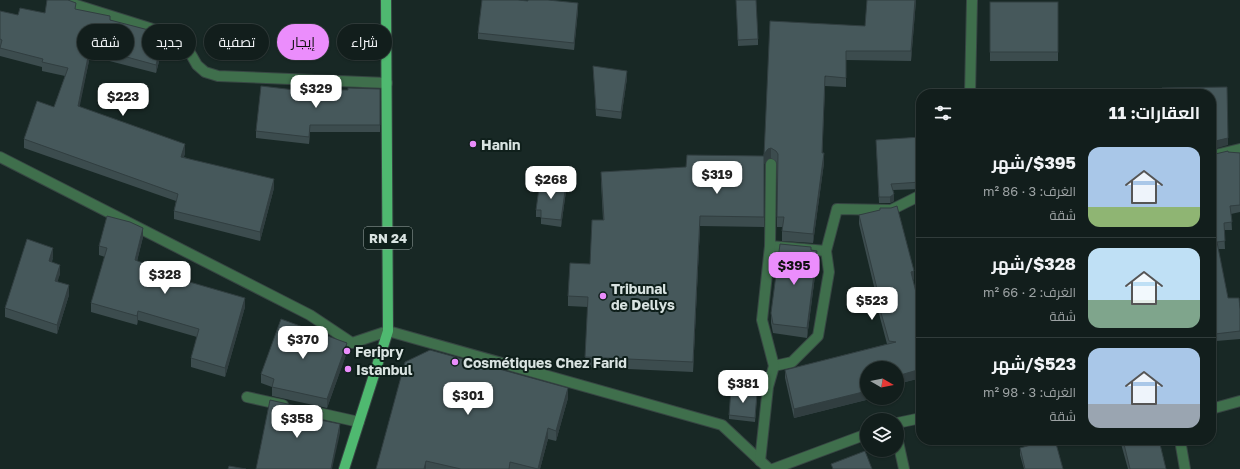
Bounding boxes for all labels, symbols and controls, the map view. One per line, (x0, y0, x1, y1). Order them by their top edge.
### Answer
chip: شقة (77, 24, 134, 60)
chip: جديد (142, 24, 196, 60)
chip: تصفية (204, 24, 269, 60)
chip: إيجار (277, 24, 329, 60)
chip: شراء (337, 24, 392, 60)
pin: $329 (292, 75, 340, 109)
text: $329 (300, 80, 332, 96)
pin: $223 (99, 83, 147, 117)
text: $223 (107, 88, 139, 104)
icon: filters (932, 102, 954, 124)
text: العقارات: 11 (1109, 102, 1200, 123)
place label: Hanin (481, 136, 521, 153)
marker: Hanin (468, 139, 478, 149)
text: $395/شهر (992, 152, 1076, 173)
pin: $319 (693, 161, 741, 195)
icon: home (1120, 163, 1168, 211)
pin: $268 (527, 166, 575, 200)
text: $319 (701, 166, 733, 182)
text: $268 (534, 171, 568, 187)
text: الغرف: 3 · 86 m² (983, 183, 1076, 199)
text: شقة (1049, 207, 1076, 223)
road number: RN 24 (364, 227, 412, 249)
pin: $395 (770, 252, 818, 286)
text: $328/شهر (992, 253, 1076, 274)
text: $395 (778, 257, 810, 273)
pin: $328 (141, 261, 189, 295)
icon: home (1120, 264, 1168, 312)
text: $328 (149, 266, 181, 282)
place label: Tribunal de Dellys (611, 280, 675, 313)
text: الغرف: 2 · 66 m² (983, 284, 1076, 300)
pin: $523 (848, 287, 896, 321)
marker: Tribunal de Dellys (598, 291, 608, 301)
text: $523 (856, 292, 888, 308)
text: شقة (1049, 308, 1076, 324)
pin: $370 (279, 326, 327, 360)
text: $370 (287, 331, 319, 347)
place label: Feripry (355, 343, 404, 360)
marker: Feripry (342, 346, 352, 356)
text: $523/شهر (992, 353, 1076, 374)
place label: Cosmétiques Chez Farid (463, 354, 627, 371)
marker: Cosmétiques Chez Farid (450, 357, 460, 367)
place label: Istanbul (356, 361, 413, 378)
north arrow (860, 361, 904, 405)
map controls (860, 361, 904, 457)
marker: Istanbul (343, 364, 353, 374)
icon: home (1120, 364, 1168, 412)
pin: $381 (719, 370, 767, 404)
text: $381 (727, 375, 759, 391)
pin: $301 (444, 382, 492, 416)
text: الغرف: 3 · 98 m² (983, 384, 1076, 400)
text: $301 (452, 387, 484, 403)
pin: $358 (273, 405, 321, 439)
text: شقة (1049, 408, 1076, 424)
text: $358 (281, 410, 313, 426)
button: layers (860, 413, 904, 457)

